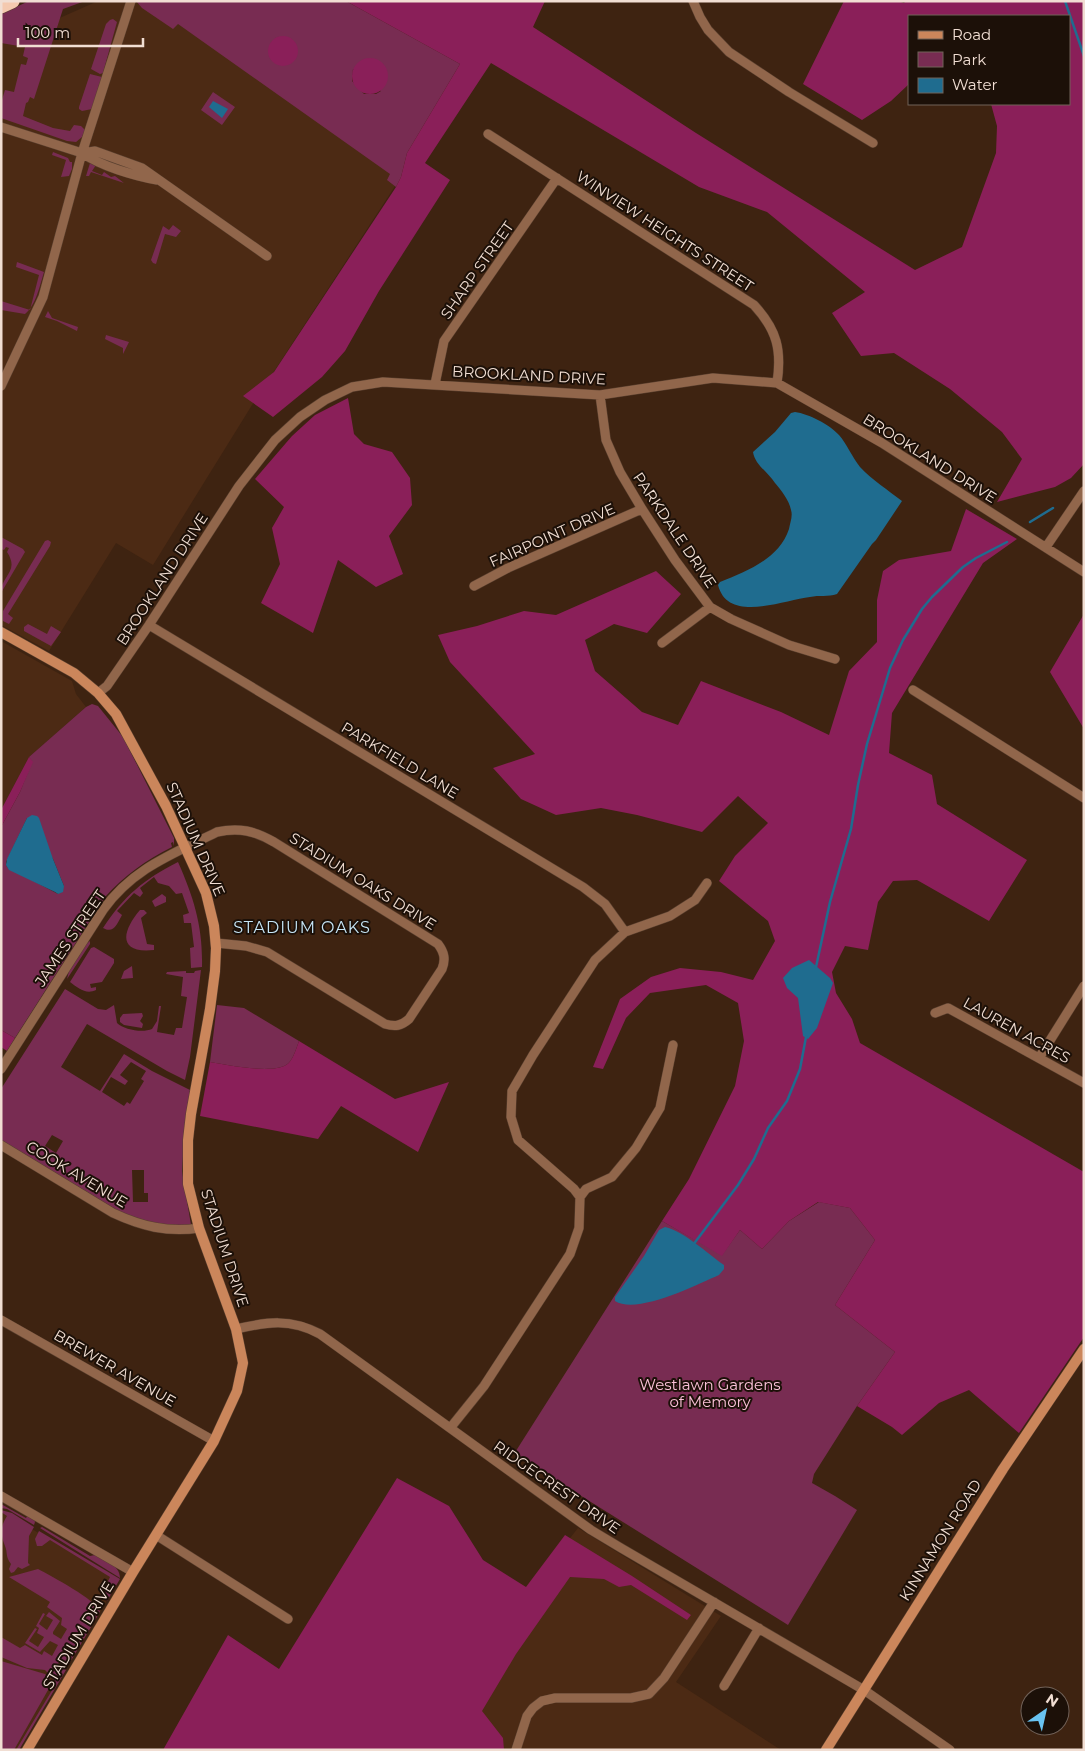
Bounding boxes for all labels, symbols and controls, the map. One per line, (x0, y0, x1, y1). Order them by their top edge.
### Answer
scale bar (18, 15, 142, 47)
legend (908, 15, 1070, 105)
text: 100 m (25, 23, 70, 42)
text: Road (952, 25, 991, 44)
text: Park (952, 50, 986, 69)
text: Water (952, 75, 998, 94)
street label: WINVIEW HEIGHTS STREET (573, 167, 758, 296)
street label: SHARP STREET (436, 217, 518, 323)
street label: BROOKLAND DRIVE (452, 361, 606, 389)
street label: BROOKLAND DRIVE (860, 409, 1000, 507)
street label: PARKDALE DRIVE (629, 468, 721, 592)
street label: FAIRPOINT DRIVE (486, 499, 618, 571)
street label: BROOKLAND DRIVE (112, 509, 212, 649)
street label: PARKFIELD LANE (338, 718, 462, 802)
street label: STADIUM DRIVE (162, 779, 230, 899)
street label: STADIUM OAKS DRIVE (286, 828, 440, 934)
street label: JAMES STREET (30, 886, 110, 991)
district label: STADIUM OAKS (232, 917, 372, 937)
street label: LAUREN ACRES (960, 993, 1074, 1067)
street label: COOK AVENUE (23, 1136, 131, 1212)
street label: STADIUM DRIVE (197, 1187, 253, 1309)
street label: BREWER AVENUE (51, 1325, 179, 1411)
park label: Westlawn Gardens of Memory (639, 1375, 781, 1411)
street label: RIDGECREST DRIVE (490, 1436, 624, 1538)
street label: KINNAMON ROAD (895, 1476, 985, 1604)
street label: STADIUM DRIVE (38, 1577, 118, 1693)
north arrow (1020, 1686, 1070, 1736)
text: N (1043, 1690, 1062, 1711)

